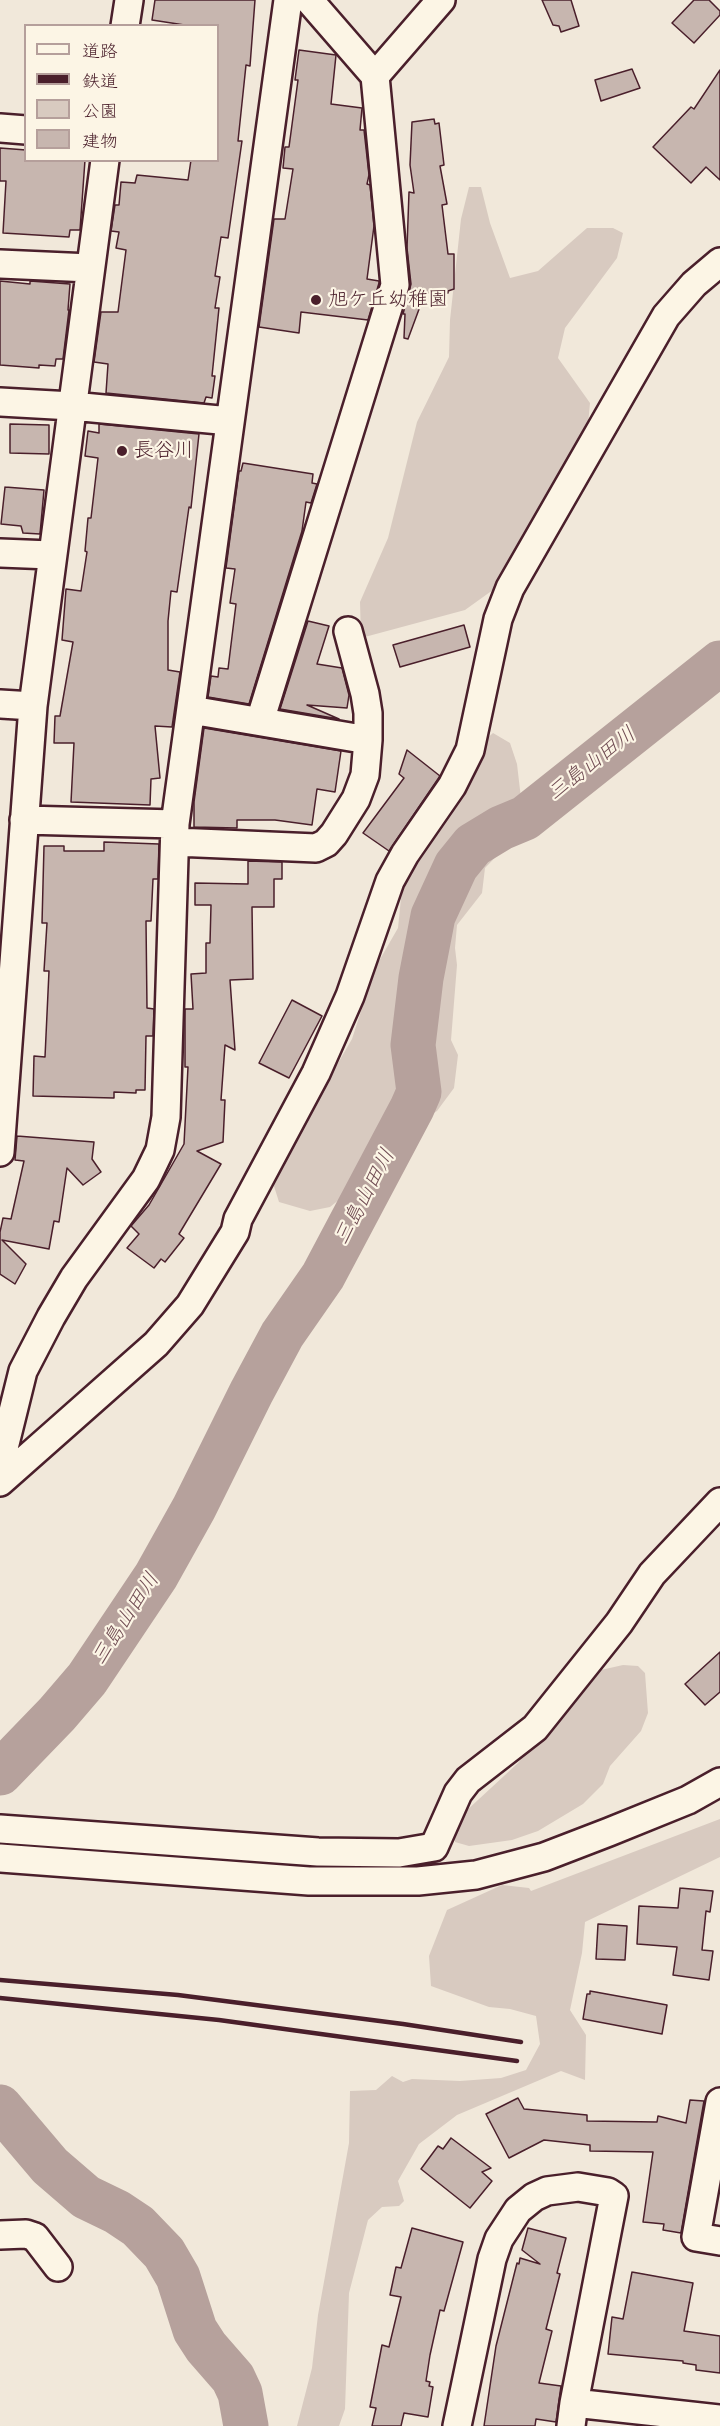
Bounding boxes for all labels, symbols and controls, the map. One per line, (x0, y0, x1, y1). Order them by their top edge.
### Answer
legend (24, 24, 219, 162)
text: 道路 (82, 38, 118, 63)
text: 鉄道 (82, 68, 118, 93)
text: 公園 (82, 98, 118, 123)
text: 建物 (82, 128, 118, 153)
place label: 旭ケ丘幼稚園 (328, 288, 448, 312)
marker: 旭ケ丘幼稚園 (309, 293, 323, 307)
place label: 長谷川 (134, 439, 194, 463)
marker: 長谷川 (115, 444, 129, 458)
water label: 三島山田川 (543, 722, 641, 806)
water label: 三島山田川 (329, 1145, 401, 1249)
water label: 三島山田川 (87, 1568, 165, 1670)

